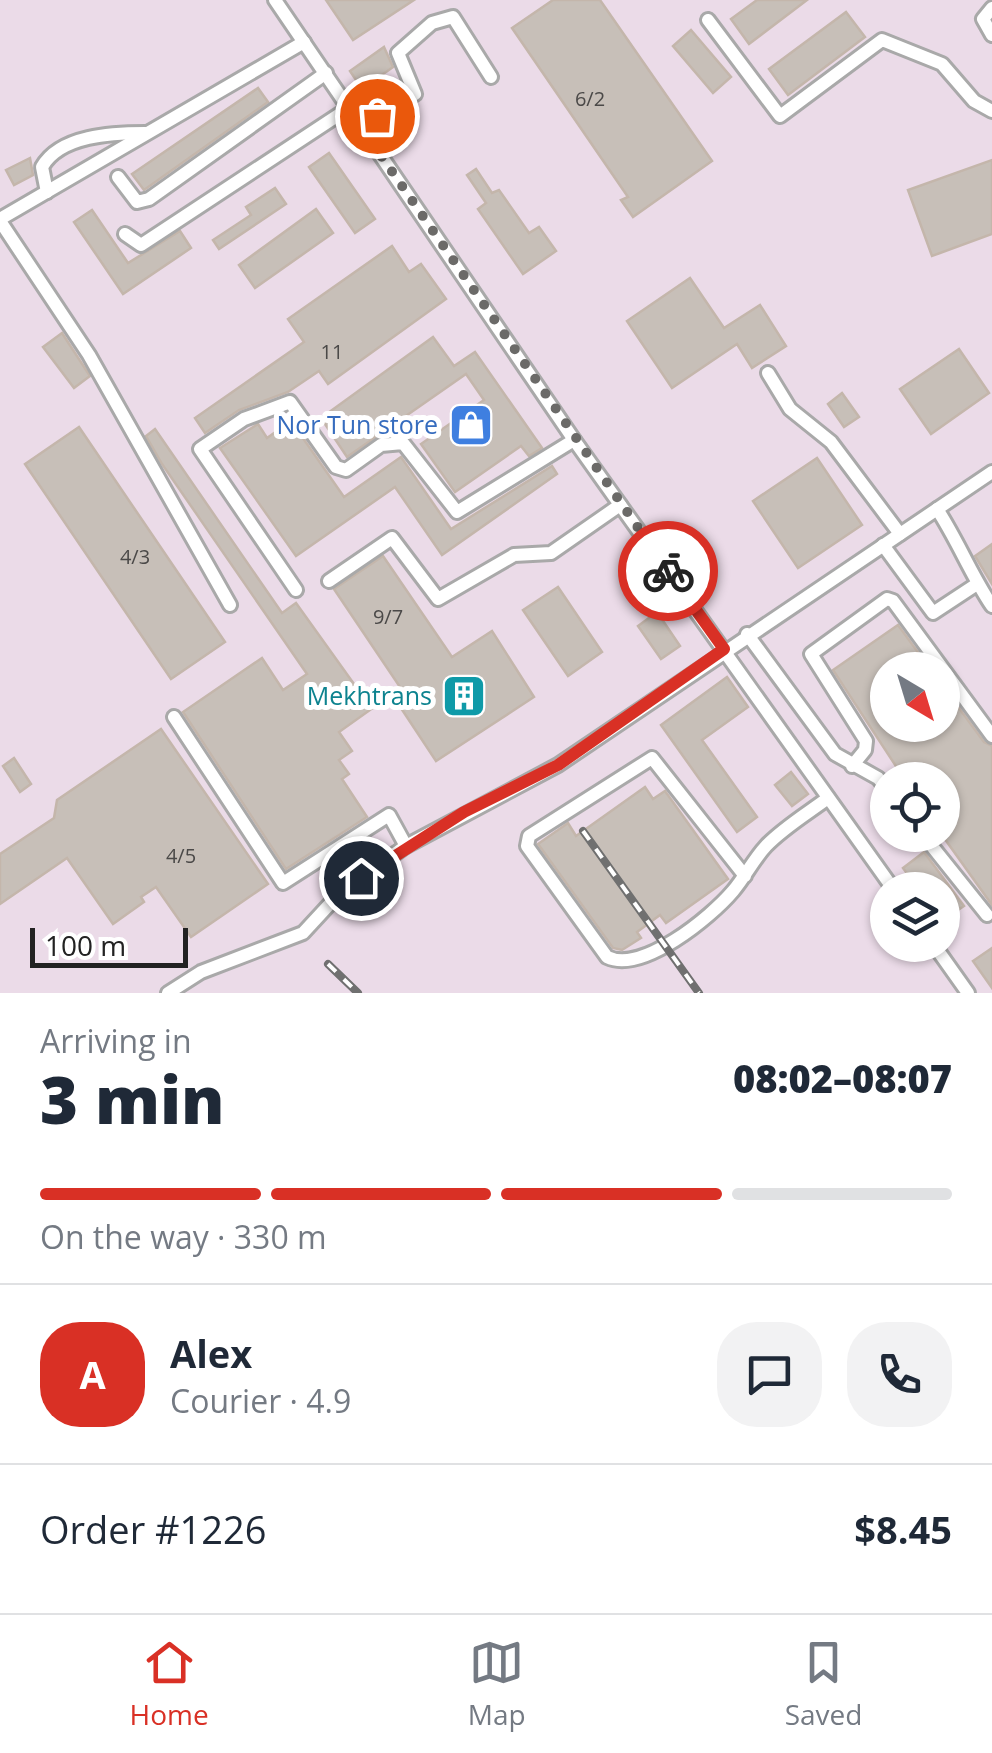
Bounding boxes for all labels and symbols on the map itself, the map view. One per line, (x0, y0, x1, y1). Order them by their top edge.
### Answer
pin (335, 74, 420, 159)
house number: 6/2 (575, 85, 605, 112)
house number: 11 (321, 338, 343, 365)
shop icon: Nor Tun store (448, 402, 494, 448)
place label: Nor Tun store (276, 407, 438, 441)
courier (618, 521, 718, 621)
house number: 4/3 (120, 543, 150, 570)
house number: 9/7 (373, 603, 403, 630)
north arrow (870, 652, 960, 742)
building icon: Mekhtrans (441, 673, 487, 719)
place label: Mekhtrans (307, 678, 432, 712)
pin (319, 836, 404, 921)
house number: 4/5 (166, 842, 196, 869)
scale bar (30, 923, 188, 968)

